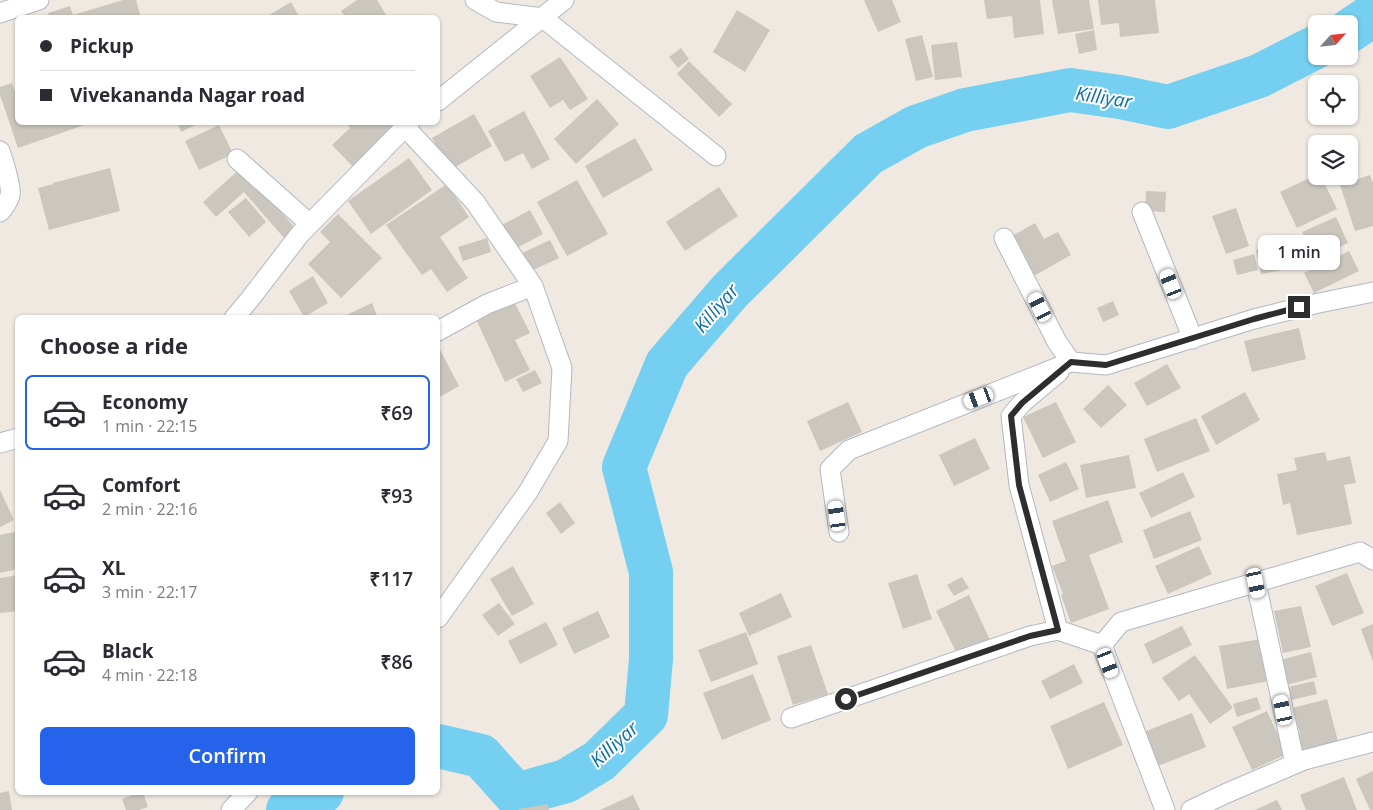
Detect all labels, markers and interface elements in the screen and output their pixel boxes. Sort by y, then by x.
north arrow [1308,15,1358,65]
map controls [1308,15,1358,185]
text: Pickup [70,33,134,59]
button: locate [1308,75,1358,125]
water label: Killiyar [1074,80,1136,115]
text: Vivekananda Nagar road [70,82,305,108]
button: layers [1308,135,1358,185]
callout: 1 min [1258,234,1340,270]
text: 1 min [1277,241,1321,263]
car [1158,267,1183,301]
water label: Killiyar [688,277,745,338]
car [1026,290,1053,324]
route end [1288,296,1310,318]
text: Choose a ride [40,330,188,360]
car [962,386,995,410]
text: Economy [102,389,188,415]
icon: car [42,390,87,435]
text: ₹69 [380,400,413,426]
text: 1 min · 22:15 [102,415,197,437]
text: Comfort [102,472,181,498]
icon: car [42,473,87,518]
text: ₹93 [380,483,413,509]
text: 2 min · 22:16 [102,498,197,520]
car [827,500,846,532]
text: XL [102,555,125,581]
icon: car [42,556,87,601]
text: ₹117 [370,566,413,592]
car [1245,567,1266,599]
text: 3 min · 22:17 [102,581,197,603]
text: Black [102,638,154,664]
icon: car [42,639,87,684]
car [1095,646,1120,680]
text: ₹86 [380,649,413,675]
text: 4 min · 22:18 [102,664,197,686]
route start [835,688,857,710]
car [1272,694,1293,726]
water label: Killiyar [584,714,645,773]
button: Confirm [40,727,415,785]

